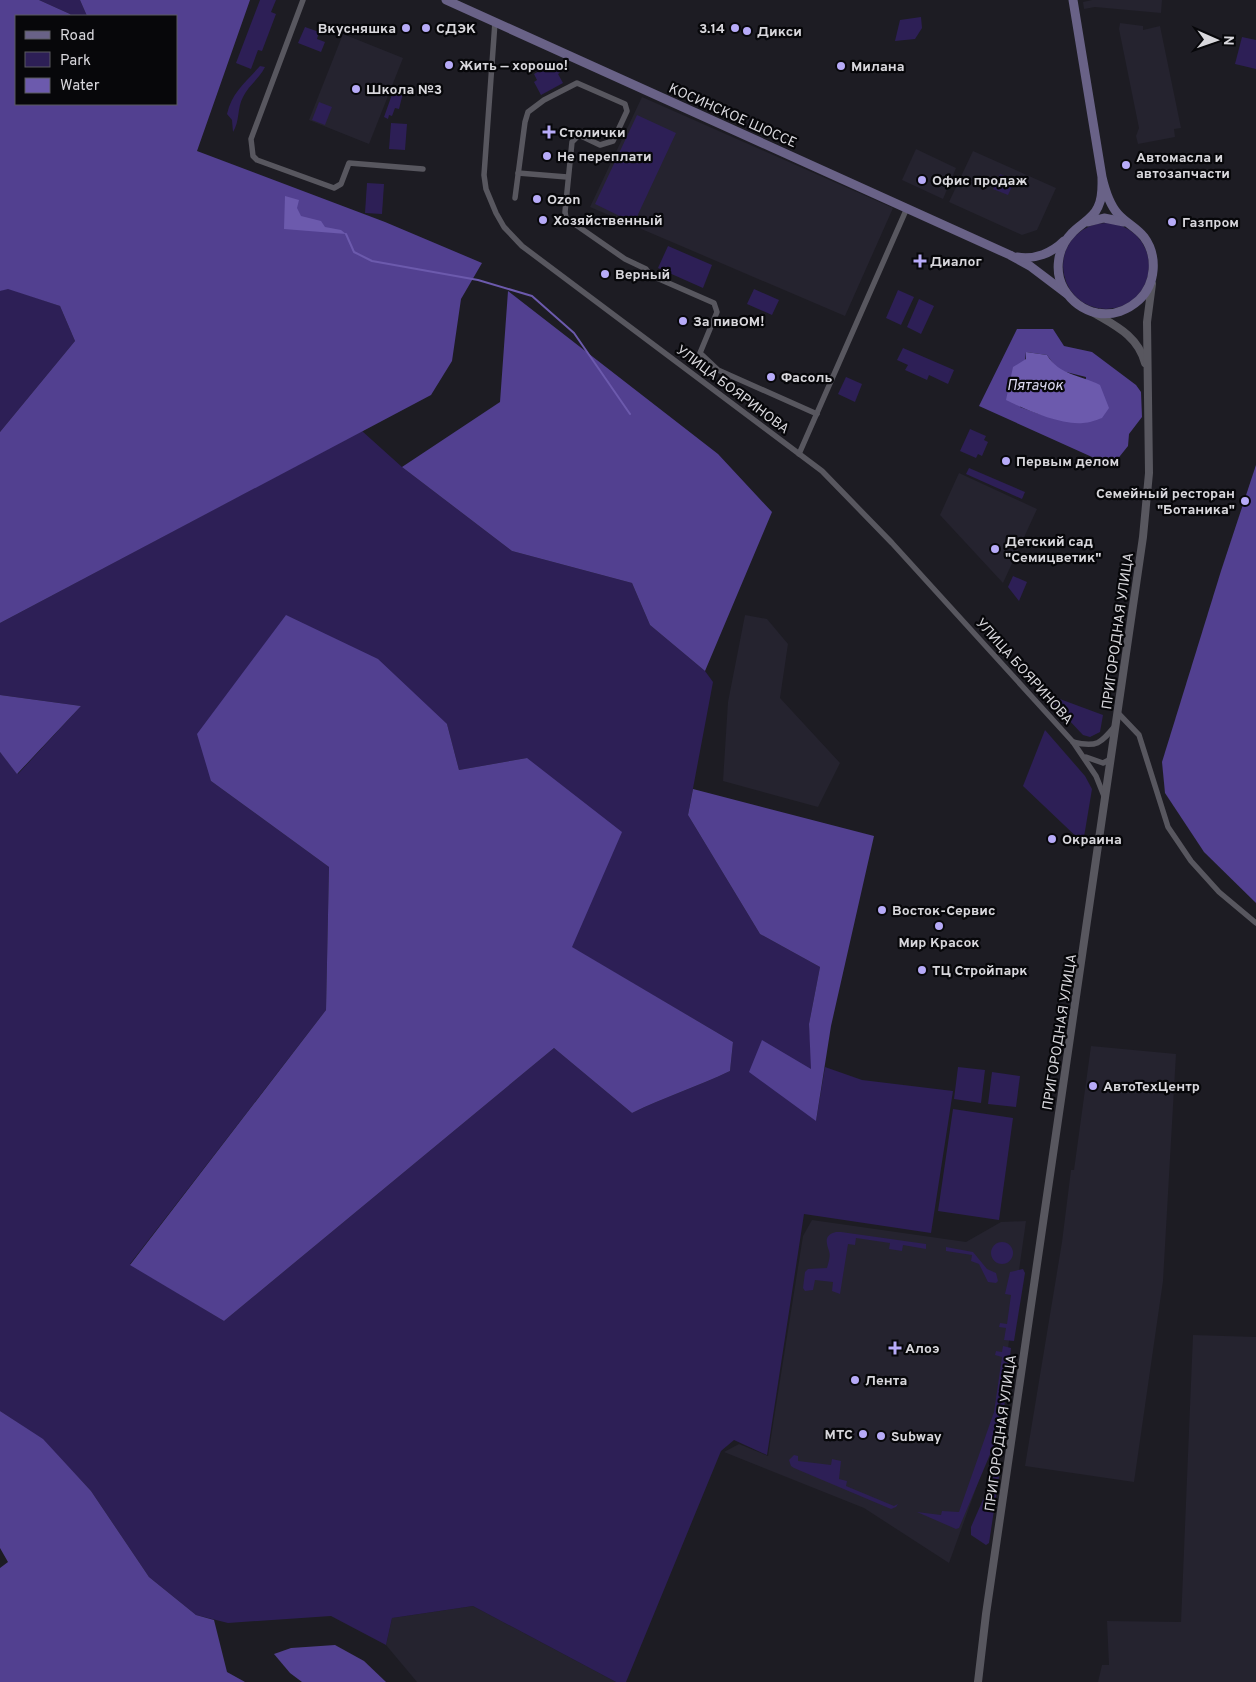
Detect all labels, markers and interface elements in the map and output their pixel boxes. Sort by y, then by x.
legend [15,15,178,105]
north arrow [1191,15,1241,65]
place label: Вкусняшка [318,21,396,38]
place label: СДЭК [436,21,476,38]
place label: 3.14 [699,21,725,38]
marker: Вкусняшка [400,22,412,34]
marker: СДЭК [420,22,432,34]
marker: 3.14 [729,22,741,34]
place label: Дикси [757,24,802,41]
marker: Дикси [741,25,753,37]
text: Road [60,27,95,46]
text: N [1219,35,1236,46]
text: Park [60,52,91,71]
place label: Жить — хорошо! [459,58,568,75]
marker: Жить — хорошо! [443,59,455,71]
place label: Милана [851,59,905,76]
marker: Милана [835,60,847,72]
text: Water [60,77,100,96]
street label: КОСИНСКОЕ ШОССЕ [666,80,799,152]
place label: Школа №3 [366,82,442,99]
marker: Школа №3 [350,83,362,95]
place label: Столички [559,125,626,142]
marker: Столички [543,126,555,138]
place label: Не переплати [557,149,652,166]
marker: Не переплати [541,150,553,162]
place label: Автомасла и автозапчасти [1136,150,1230,183]
marker: Автомасла и автозапчасти [1120,159,1132,171]
place label: Офис продаж [932,173,1027,190]
marker: Офис продаж [916,174,928,186]
place label: Ozon [547,192,580,209]
marker: Ozon [531,193,543,205]
place label: Хозяйственный [553,213,663,230]
marker: Хозяйственный [537,214,549,226]
place label: Газпром [1182,215,1239,232]
marker: Газпром [1166,216,1178,228]
place label: Диалог [930,254,983,271]
marker: Диалог [914,255,926,267]
place label: Верный [615,267,670,284]
marker: Верный [599,268,611,280]
place label: За пивОМ! [693,314,764,331]
marker: За пивОМ! [677,315,689,327]
street label: УЛИЦА БОЯРИНОВА [672,342,792,438]
place label: Фасоль [781,370,832,387]
marker: Фасоль [765,371,777,383]
water label: Пятачок [1007,377,1064,396]
place label: Первым делом [1016,454,1119,471]
marker: Первым делом [1000,455,1012,467]
place label: Семейный ресторан "Ботаника" [1096,486,1235,519]
marker: Семейный ресторан "Ботаника" [1239,495,1251,507]
place label: Детский сад "Семицветик" [1005,534,1101,567]
marker: Детский сад "Семицветик" [989,543,1001,555]
street label: ПРИГОРОДНАЯ УЛИЦА [1099,552,1138,711]
street label: УЛИЦА БОЯРИНОВА [972,615,1076,729]
place label: Окраина [1062,832,1122,849]
marker: Окраина [1046,833,1058,845]
place label: Восток-Сервис [892,903,996,920]
marker: Восток-Сервис [876,904,888,916]
marker: Мир Красок [933,920,945,932]
place label: Мир Красок [898,935,980,952]
street label: ПРИГОРОДНАЯ УЛИЦА [1040,953,1081,1112]
place label: ТЦ Стройпарк [932,963,1028,980]
marker: ТЦ Стройпарк [916,964,928,976]
place label: АвтоТехЦентр [1103,1079,1200,1096]
marker: АвтоТехЦентр [1087,1080,1099,1092]
place label: Алоэ [905,1341,940,1358]
marker: Алоэ [889,1342,901,1354]
street label: ПРИГОРОДНАЯ УЛИЦА [982,1354,1021,1513]
place label: Лента [865,1373,907,1390]
marker: Лента [849,1374,861,1386]
place label: МТС [825,1427,853,1444]
marker: МТС [857,1428,869,1440]
place label: Subway [891,1429,942,1446]
marker: Subway [875,1430,887,1442]

